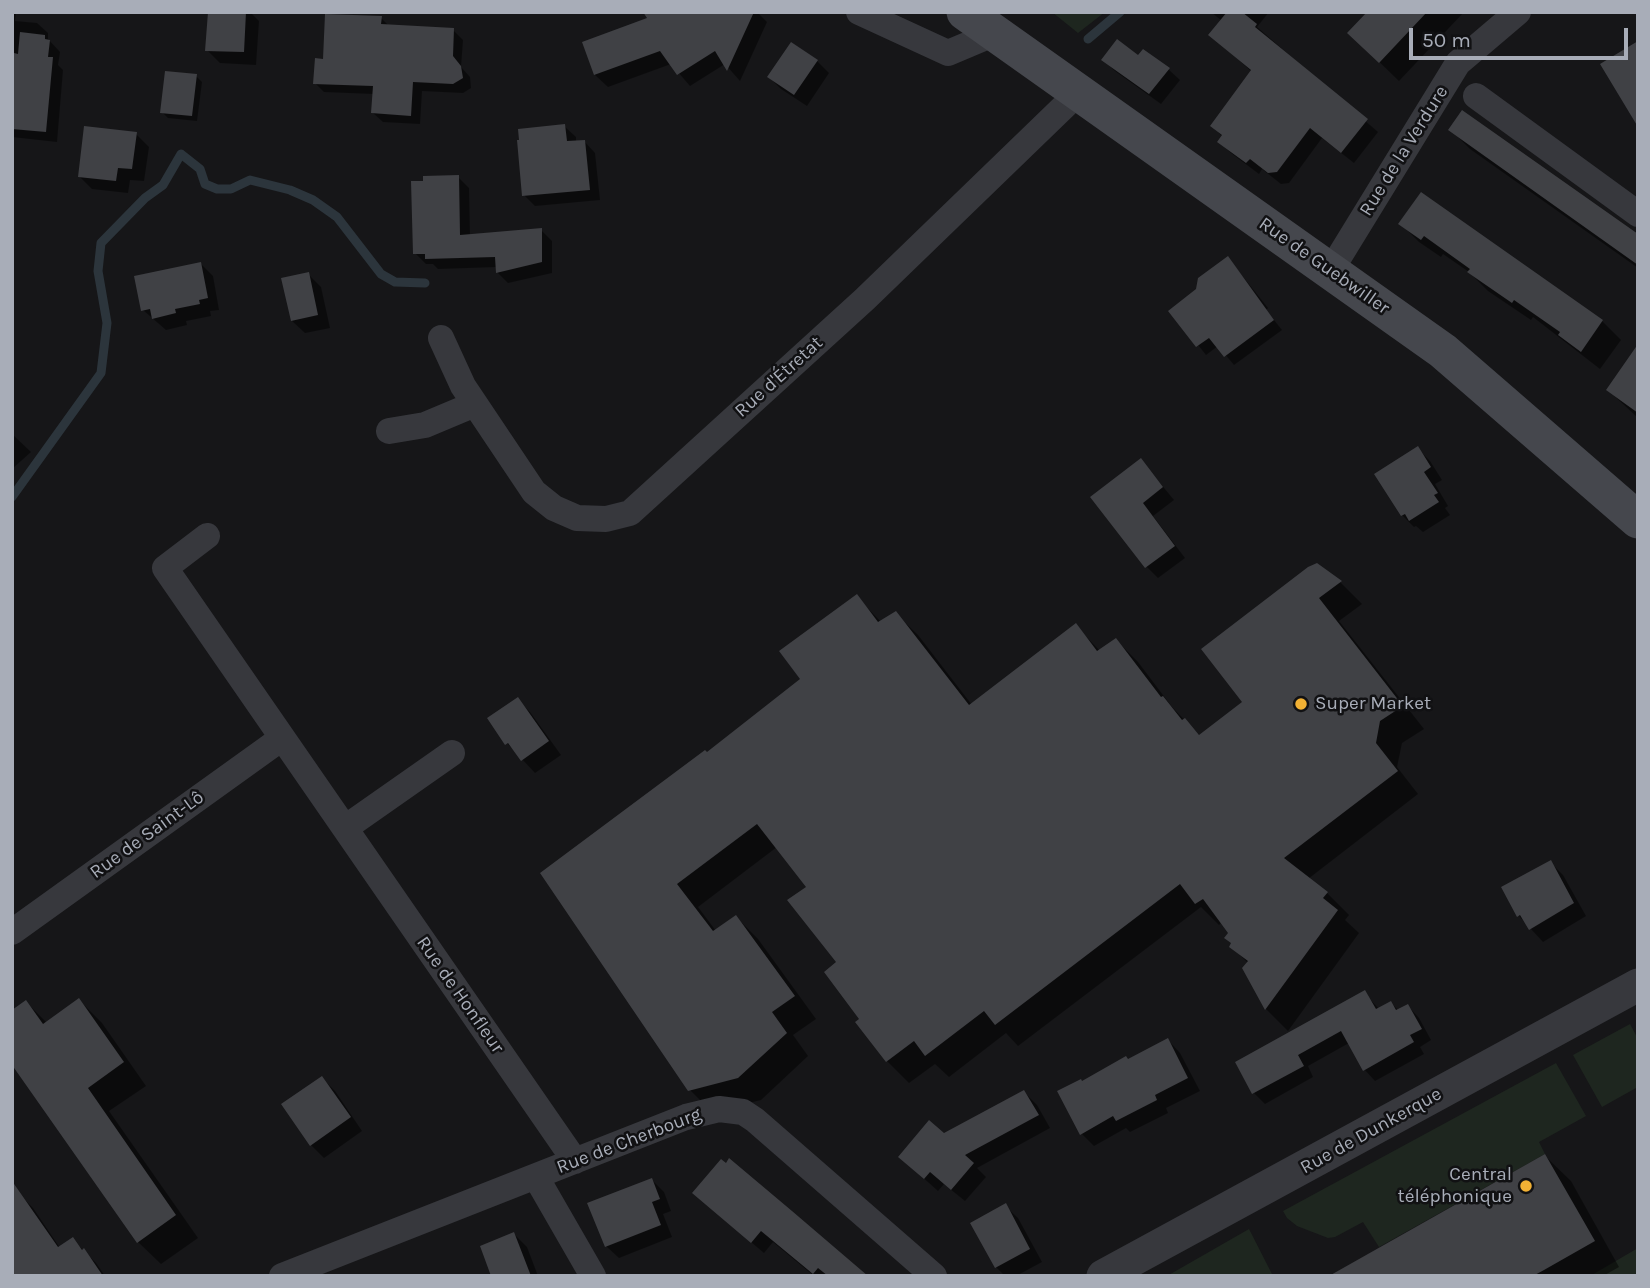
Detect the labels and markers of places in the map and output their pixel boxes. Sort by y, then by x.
place label: Super Market [1315,693,1431,715]
marker: Super Market [1293,696,1309,712]
place label: Central téléphonique [1398,1164,1512,1208]
marker: Central téléphonique [1518,1178,1534,1194]

